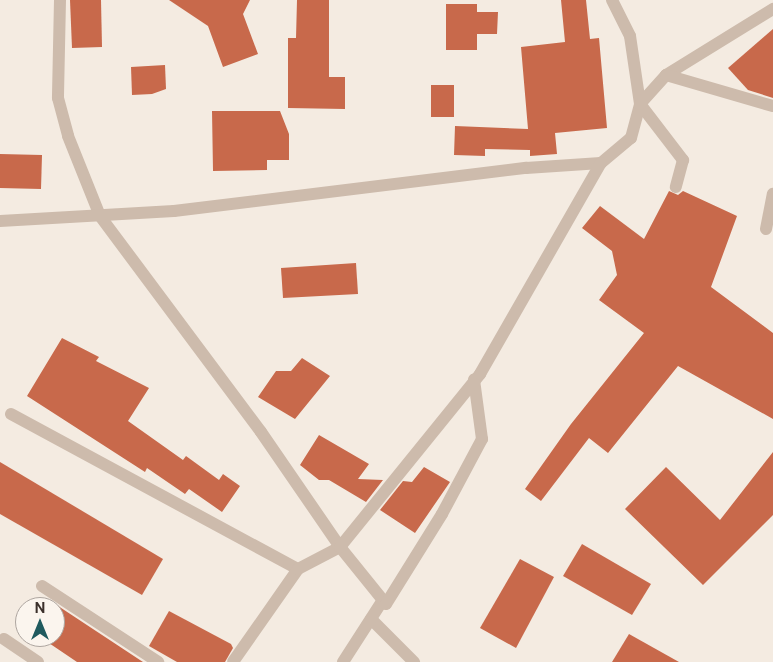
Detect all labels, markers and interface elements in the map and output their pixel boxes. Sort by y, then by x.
north arrow [15,597,65,647]
text: N [35,600,45,616]

